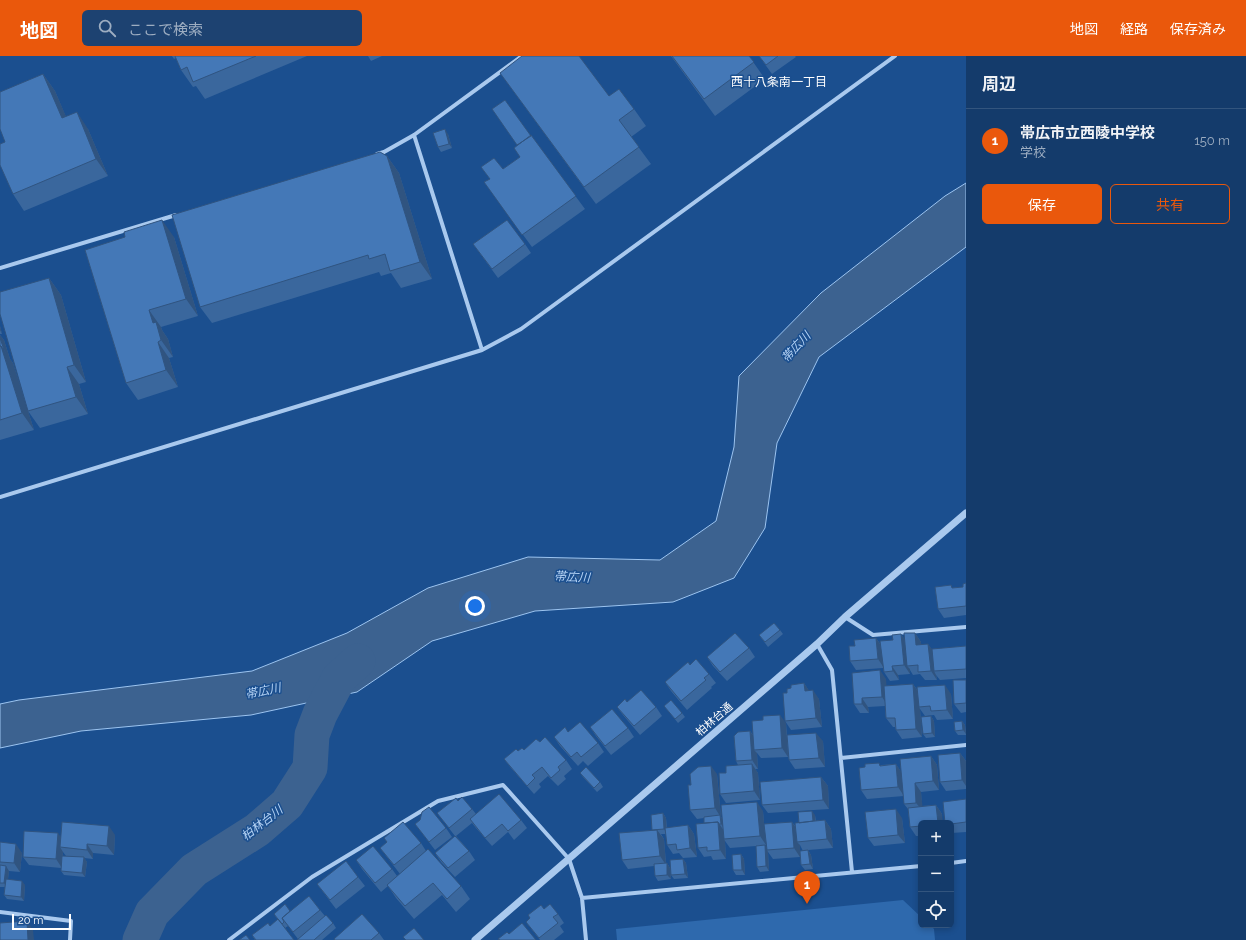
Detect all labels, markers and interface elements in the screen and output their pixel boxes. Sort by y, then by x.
search box [82,10,362,46]
icon: search [96,17,118,39]
text: 地図 [20,19,58,41]
text: ここで検索 [128,21,203,39]
text: 地図 [1070,21,1098,37]
text: 経路 [1120,21,1148,37]
text: 保存済み [1170,21,1226,37]
text: 周辺 [982,74,1016,94]
district label: 西十八条南一丁目 [731,75,827,89]
text: 帯広市立西陵中学校 [1020,124,1155,142]
text: 1 [992,133,998,148]
text: 150 m [1194,133,1230,148]
text: 学校 [1020,145,1046,160]
button: 保存 [982,184,1102,224]
button: 共有 [1110,184,1230,224]
water label: 帯広川 [779,328,815,365]
water label: 帯広川 [554,569,592,585]
your location [465,596,485,616]
water label: 帯広川 [244,680,284,702]
street label: 柏林台通 [693,700,735,739]
water label: 柏林台川 [239,801,287,843]
map controls [918,820,954,928]
button: + [918,820,954,856]
button: − [918,856,954,892]
pin: 1 [794,871,820,904]
button: locate [918,892,954,928]
scale bar [12,912,71,931]
text: 20 m [18,914,43,927]

